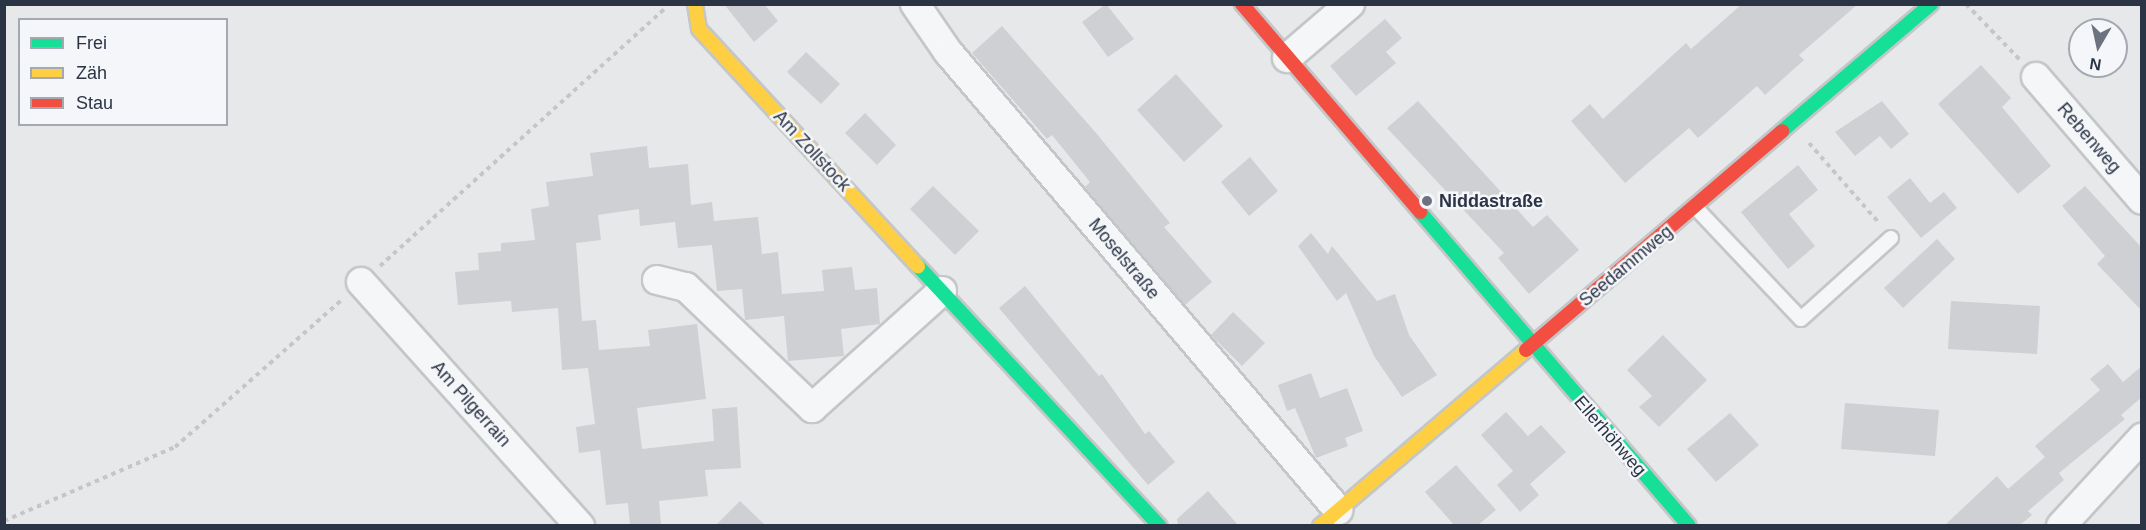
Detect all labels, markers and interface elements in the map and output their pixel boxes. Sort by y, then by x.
legend [18,18,228,126]
north arrow [2068,18,2128,78]
text: Frei [76,33,107,53]
text: N [2088,55,2102,74]
text: Zäh [76,63,107,83]
text: Stau [76,93,113,113]
street label: Rebenweg [2053,98,2125,178]
street label: Am Zollstock [769,106,855,196]
place label: Niddastraße [1439,190,1543,212]
marker: Niddastraße [1420,194,1434,208]
street label: Moselstraße [1084,214,1164,304]
street label: Seedammweg [1575,221,1677,311]
street label: Am Pilgerrain [427,357,515,451]
street label: Ellerhöhweg [1569,392,1651,480]

